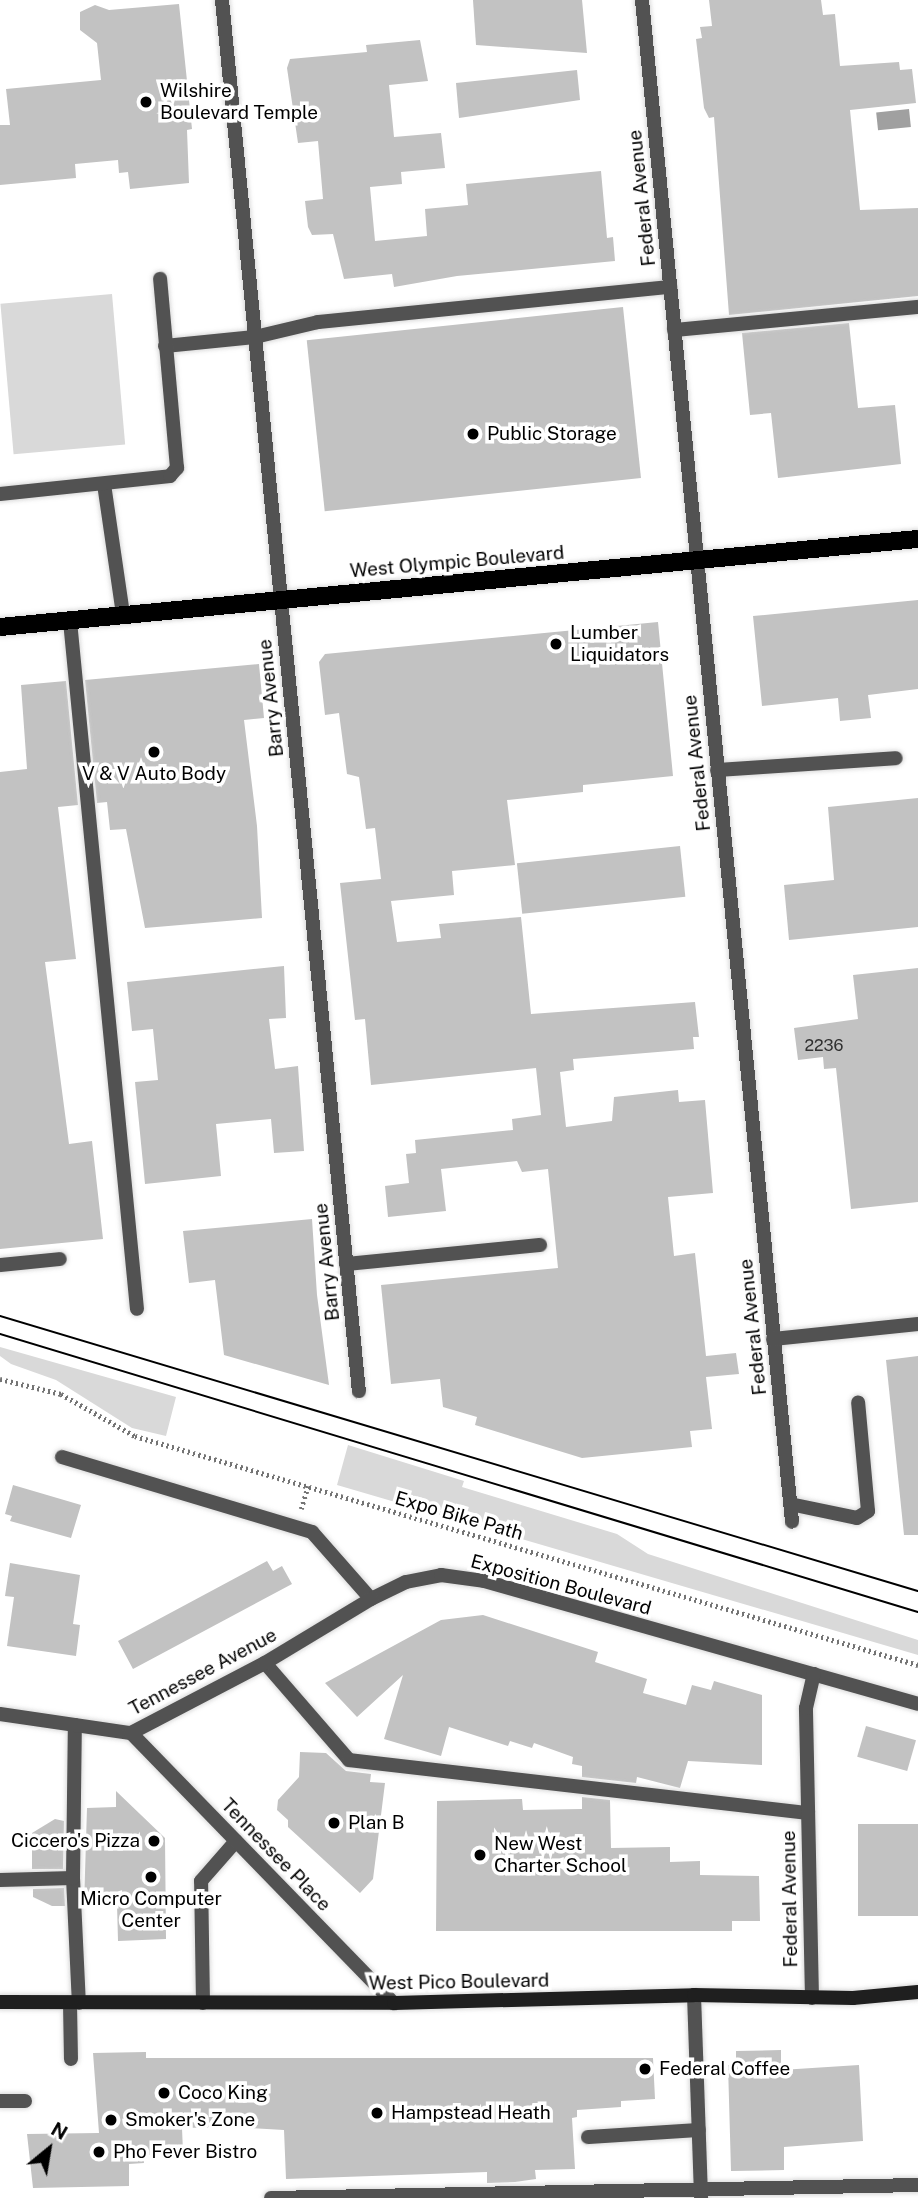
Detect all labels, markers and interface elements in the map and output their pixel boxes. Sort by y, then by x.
place label: Wilshire Boulevard Temple [160,80,318,124]
marker: Wilshire Boulevard Temple [138,94,154,110]
street label: Federal Avenue [623,129,661,267]
place label: Public Storage [487,423,617,445]
marker: Public Storage [465,426,481,442]
street label: West Olympic Boulevard [349,541,565,583]
place label: Lumber Liquidators [570,622,669,666]
marker: Lumber Liquidators [548,636,564,652]
street label: Barry Avenue [253,638,289,758]
street label: Federal Avenue [678,694,716,832]
marker: V & V Auto Body [146,744,162,760]
place label: V & V Auto Body [82,763,226,785]
house number: 2236 [804,1036,844,1056]
street label: Barry Avenue [309,1202,345,1322]
street label: Federal Avenue [734,1258,772,1396]
street label: Expo Bike Path [392,1487,526,1545]
street label: Exposition Boulevard [468,1550,654,1620]
street label: Tennessee Avenue [125,1623,281,1721]
street label: Tennessee Place [216,1794,336,1916]
place label: Plan B [348,1812,405,1834]
marker: Plan B [326,1815,342,1831]
place label: Ciccero's Pizza [11,1830,140,1852]
street label: Federal Avenue [777,1830,803,1968]
marker: Ciccero's Pizza [146,1833,162,1849]
place label: New West Charter School [494,1833,627,1877]
marker: New West Charter School [472,1847,488,1863]
marker: Micro Computer Center [143,1869,159,1885]
place label: Micro Computer Center [80,1888,222,1932]
street label: West Pico Boulevard [368,1969,550,1995]
place label: Federal Coffee [659,2058,790,2080]
marker: Federal Coffee [637,2061,653,2077]
place label: Coco King [178,2082,268,2104]
marker: Coco King [156,2085,172,2101]
place label: Hampstead Heath [391,2102,551,2124]
marker: Hampstead Heath [369,2105,385,2121]
place label: Smoker's Zone [125,2109,255,2131]
marker: Smoker's Zone [103,2112,119,2128]
north arrow [14,2114,84,2184]
text: N [48,2118,71,2144]
place label: Pho Fever Bistro [113,2141,257,2163]
marker: Pho Fever Bistro [91,2144,107,2160]

